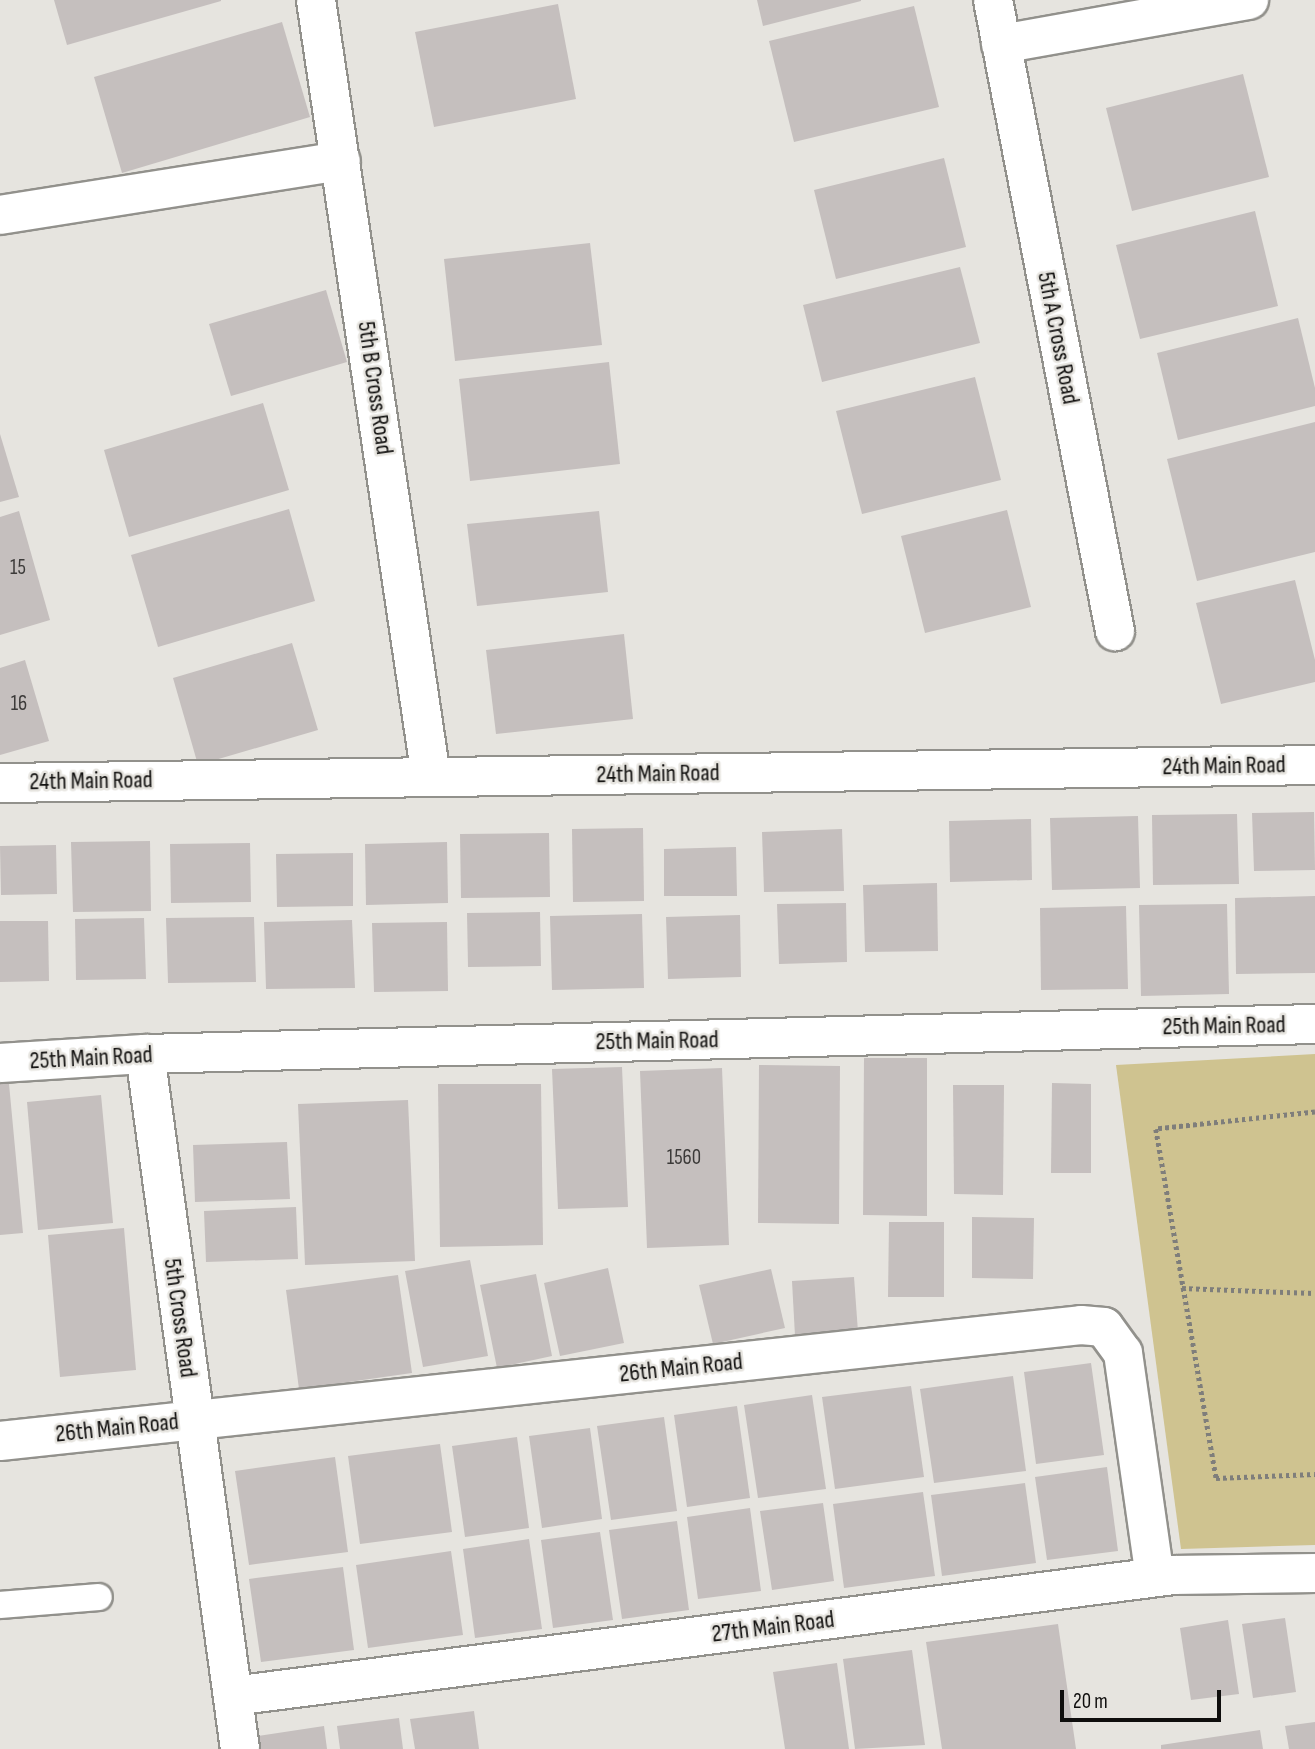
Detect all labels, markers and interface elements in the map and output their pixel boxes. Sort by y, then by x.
street label: 5th A Cross Road [1031,270,1085,406]
street label: 5th B Cross Road [351,319,399,457]
house number: 15 [10,555,26,581]
house number: 16 [11,691,27,717]
street label: 24th Main Road [1162,751,1286,781]
street label: 24th Main Road [596,759,720,789]
street label: 24th Main Road [29,766,153,796]
street label: 25th Main Road [1162,1011,1286,1041]
street label: 25th Main Road [595,1026,719,1056]
street label: 25th Main Road [29,1040,153,1076]
house number: 1560 [667,1145,701,1171]
street label: 5th Cross Road [157,1257,203,1379]
street label: 26th Main Road [618,1347,744,1389]
street label: 26th Main Road [54,1407,180,1449]
street label: 27th Main Road [710,1605,836,1649]
scale bar [1063,1676,1224,1720]
text: 20 m [1073,1689,1108,1714]

